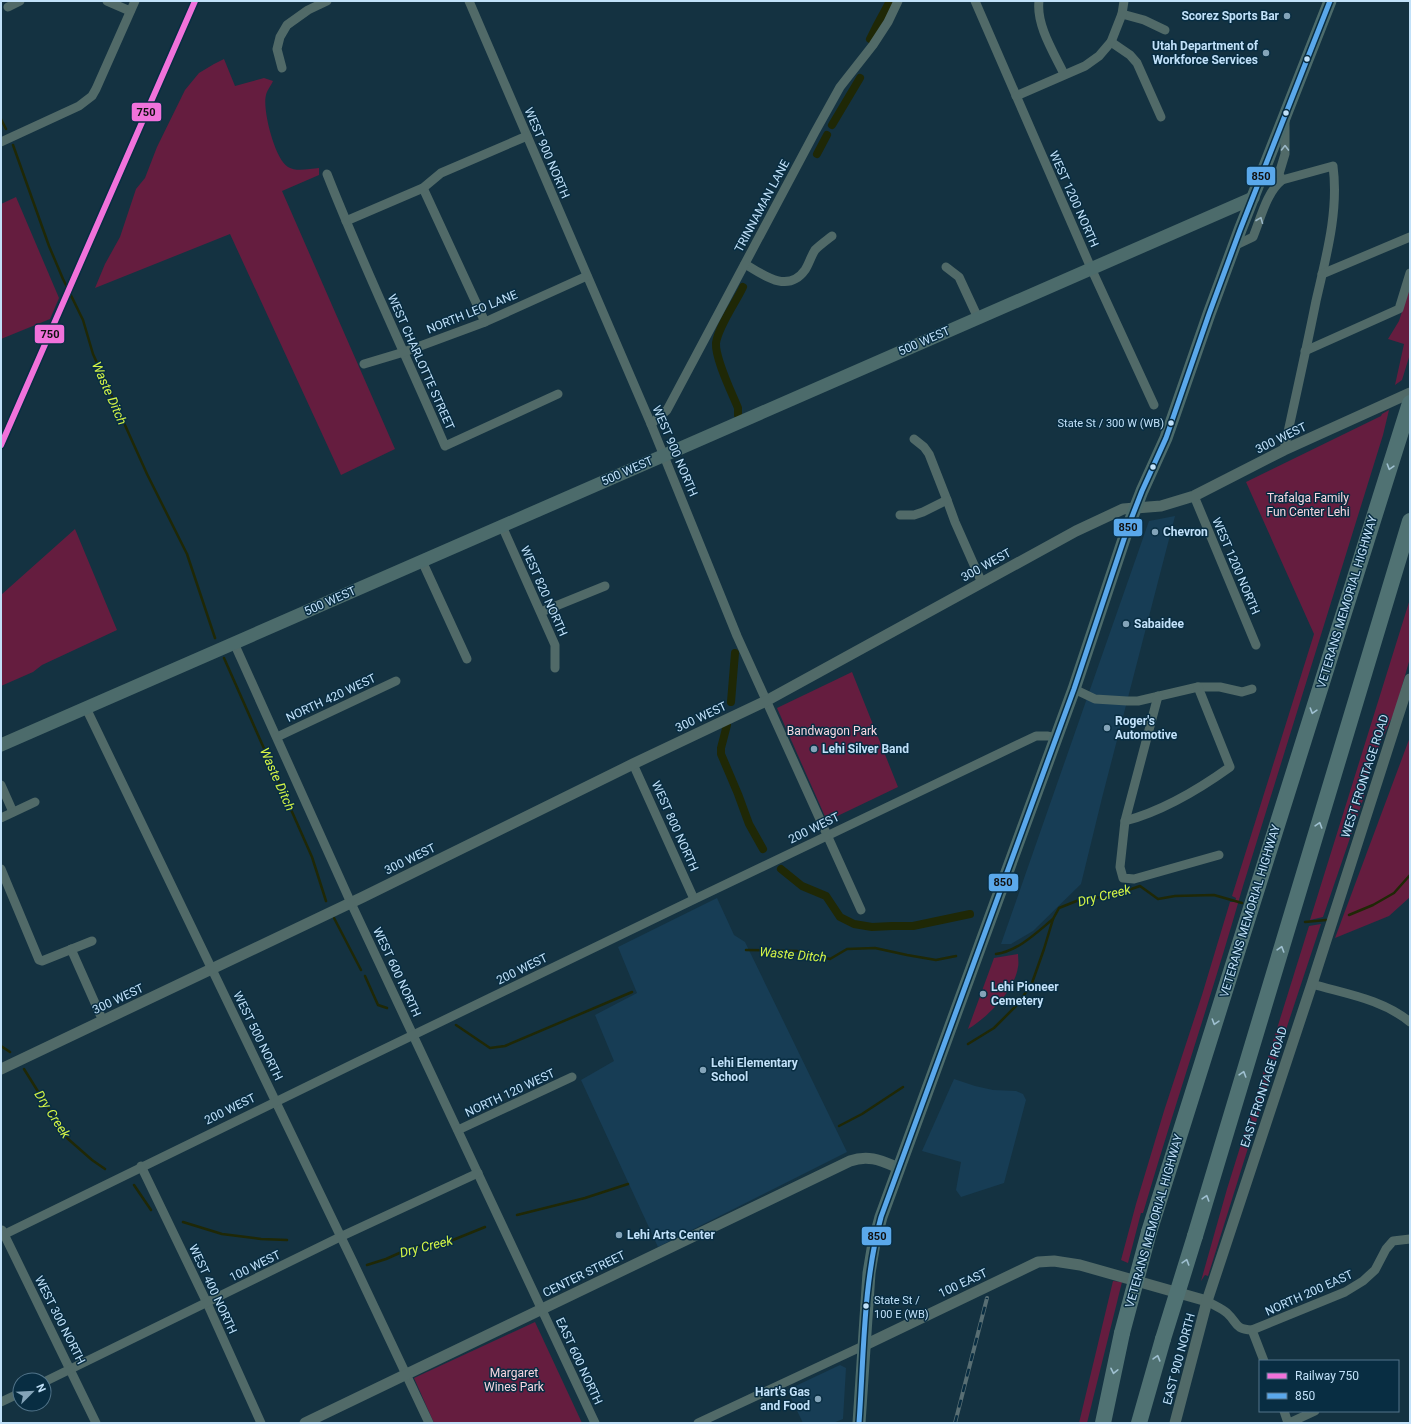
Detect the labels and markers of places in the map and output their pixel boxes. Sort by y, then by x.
place label: Scorez Sports Bar [1181,9,1280,23]
marker: Scorez Sports Bar [1282,11,1292,21]
place label: Utah Department of Workforce Services [1152,39,1259,67]
marker: Utah Department of Workforce Services [1261,48,1271,58]
unlabelled marker [1302,54,1312,64]
unlabelled marker [1281,108,1291,118]
place label: State St / 300 W (WB) [1058,417,1164,430]
marker: State St / 300 W (WB) [1166,418,1176,428]
unlabelled marker [1148,462,1158,472]
place label: Chevron [1163,525,1208,539]
marker: Chevron [1150,527,1160,537]
place label: Sabaidee [1134,617,1184,631]
marker: Sabaidee [1121,619,1131,629]
place label: Roger's Automotive [1115,714,1178,742]
marker: Roger's Automotive [1102,723,1112,733]
place label: Lehi Silver Band [822,742,909,756]
marker: Lehi Silver Band [809,744,819,754]
place label: Lehi Pioneer Cemetery [991,980,1059,1008]
marker: Lehi Pioneer Cemetery [978,989,988,999]
place label: Lehi Elementary School [711,1056,799,1084]
marker: Lehi Elementary School [698,1065,708,1075]
place label: Lehi Arts Center [627,1228,715,1242]
marker: Lehi Arts Center [614,1230,624,1240]
place label: State St / 100 E (WB) [874,1294,929,1321]
marker: State St / 100 E (WB) [861,1301,871,1311]
place label: Hart's Gas and Food [755,1385,810,1413]
marker: Hart's Gas and Food [813,1394,823,1404]

